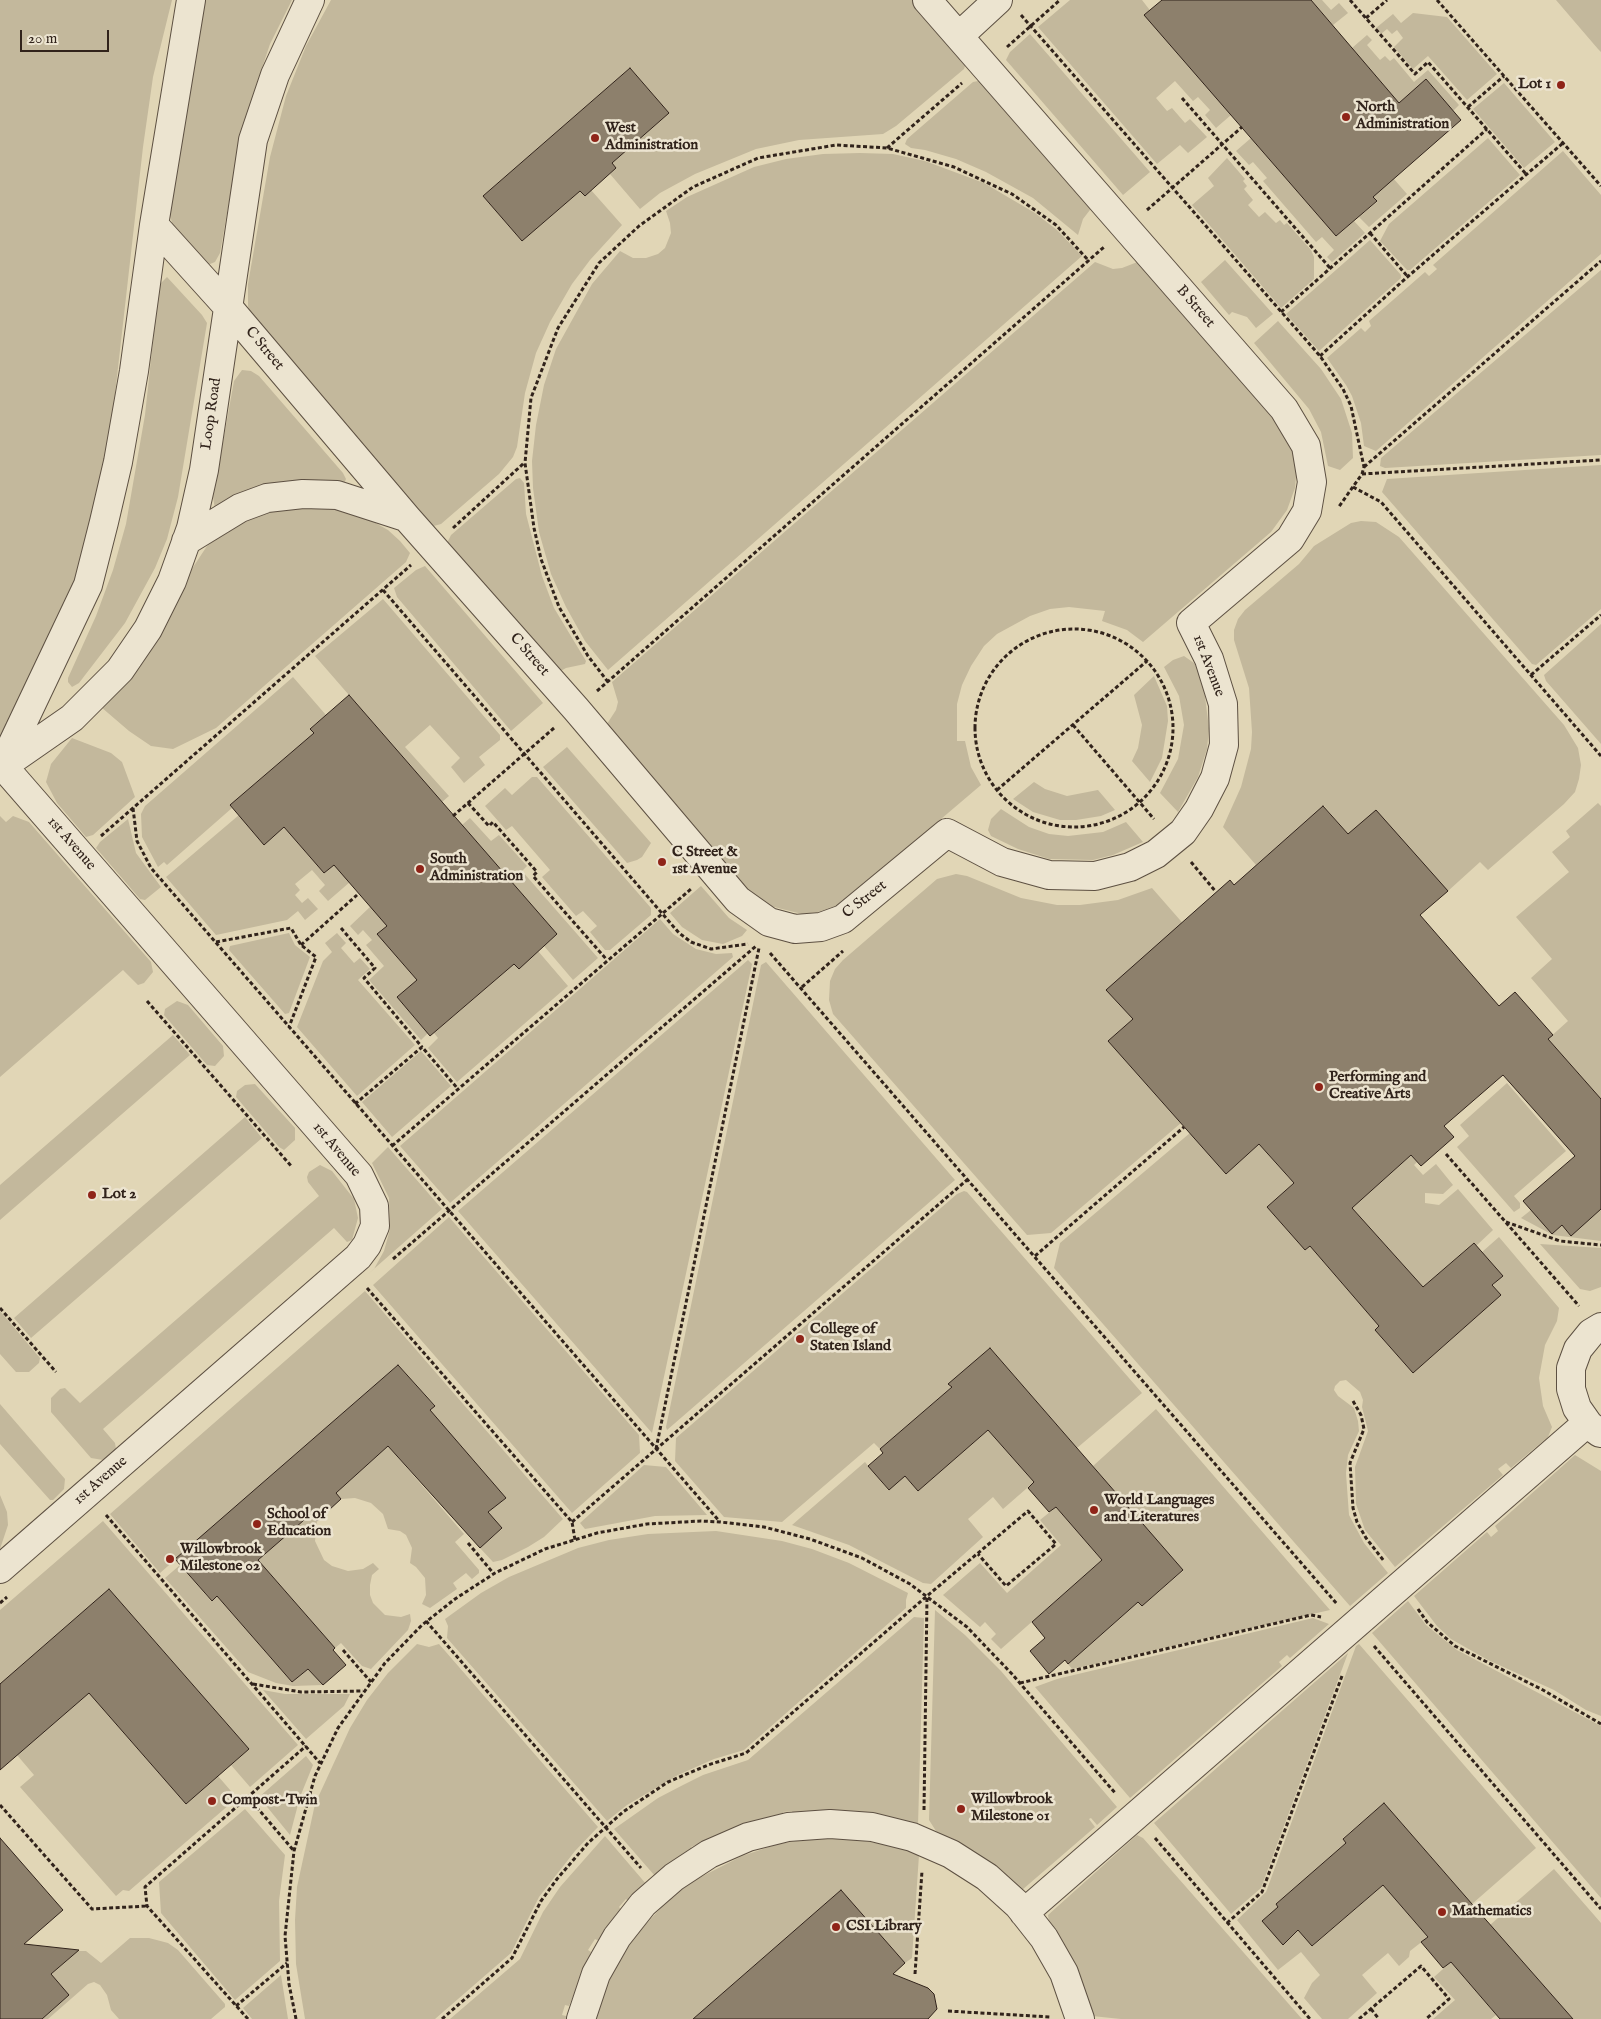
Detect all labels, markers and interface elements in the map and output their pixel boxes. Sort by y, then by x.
scale bar [22,20,111,52]
text: 20 m [28,29,57,48]
place label: Lot 1 [1518,76,1551,94]
marker: Lot 1 [1555,79,1567,91]
place label: North Administration [1356,99,1449,134]
marker: North Administration [1340,111,1352,123]
place label: West Administration [605,120,698,155]
marker: West Administration [589,132,601,144]
street label: B Street [1172,282,1218,332]
street label: C Street [241,324,287,374]
street label: Loop Road [198,377,226,451]
street label: C Street [505,630,553,680]
street label: 1st Avenue [1188,632,1228,700]
street label: 1st Avenue [43,814,99,874]
place label: C Street & 1st Avenue [672,844,738,879]
place label: South Administration [430,851,523,886]
marker: C Street & 1st Avenue [656,856,668,868]
marker: South Administration [414,863,426,875]
street label: C Street [839,877,891,923]
place label: Performing and Creative Arts [1329,1069,1426,1104]
marker: Performing and Creative Arts [1313,1081,1325,1093]
street label: 1st Avenue [308,1119,364,1181]
place label: Lot 2 [102,1186,136,1204]
marker: Lot 2 [86,1189,98,1201]
place label: College of Staten Island [810,1321,891,1356]
marker: College of Staten Island [794,1333,806,1345]
street label: 1st Avenue [71,1453,131,1509]
place label: World Languages and Literatures [1104,1492,1214,1527]
marker: World Languages and Literatures [1088,1504,1100,1516]
place label: School of Education [267,1506,331,1541]
marker: School of Education [251,1518,263,1530]
place label: Willowbrook Milestone 02 [180,1541,262,1576]
marker: Willowbrook Milestone 02 [164,1553,176,1565]
place label: Willowbrook Milestone 01 [971,1791,1053,1826]
place label: Compost-Twin [222,1792,318,1810]
marker: Compost-Twin [206,1795,218,1807]
marker: Willowbrook Milestone 01 [955,1803,967,1815]
place label: Mathematics [1452,1903,1531,1921]
marker: Mathematics [1436,1906,1448,1918]
place label: CSI Library [846,1918,922,1936]
marker: CSI Library [830,1921,842,1933]

